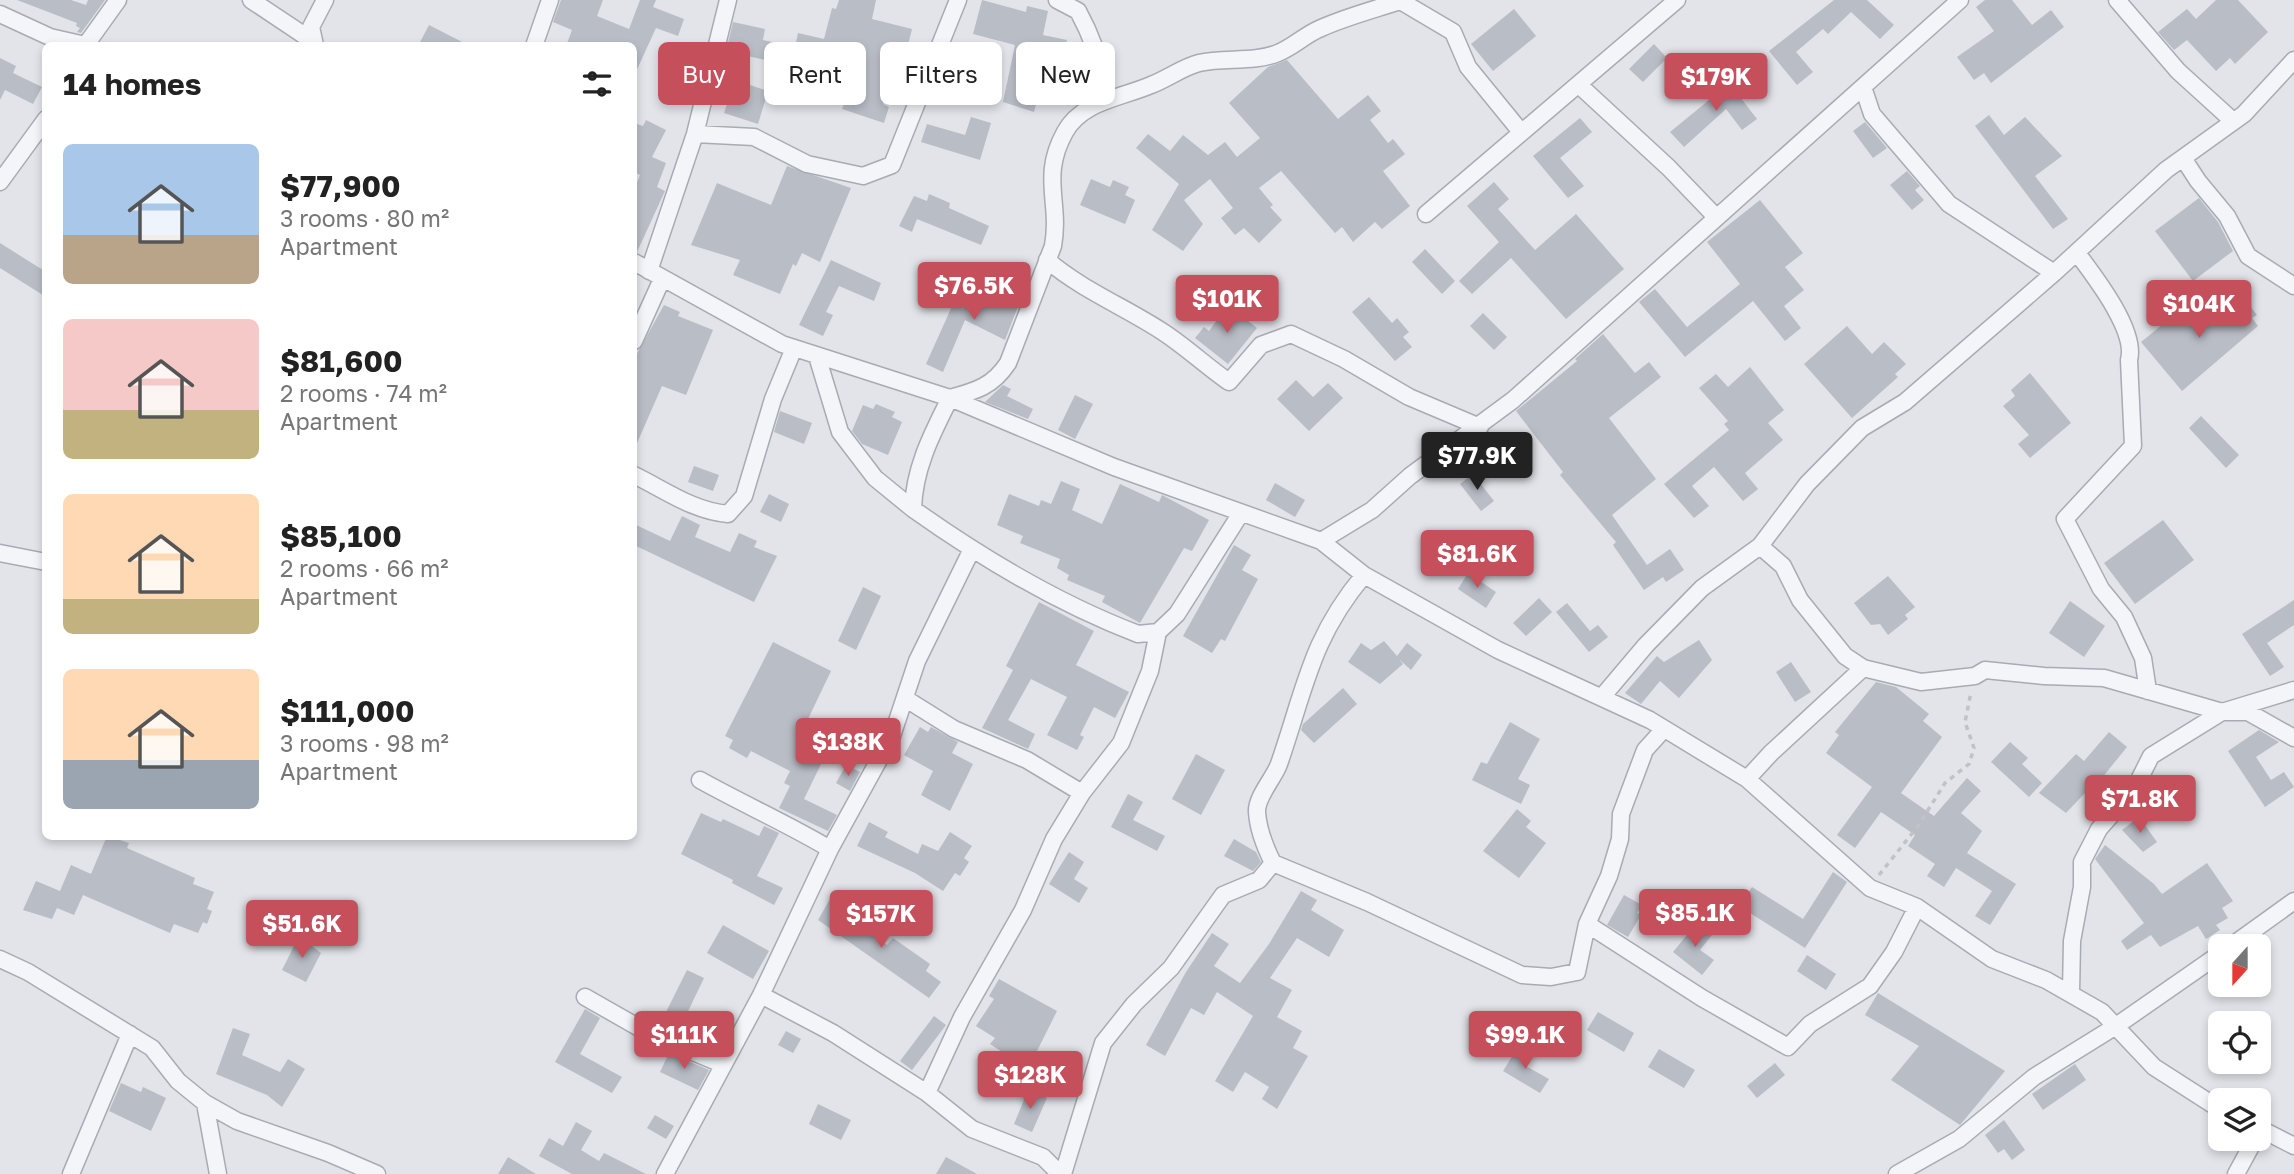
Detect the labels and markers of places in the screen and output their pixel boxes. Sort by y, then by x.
pin: $179K [1667,54,1765,113]
pin: $76.5K [917,262,1031,322]
pin: $101K [1178,276,1276,335]
pin: $104K [2150,280,2248,340]
pin: $77.9K [1420,433,1534,492]
pin: $81.6K [1420,530,1534,590]
pin: $138K [799,718,897,778]
pin: $71.8K [2083,776,2197,835]
pin: $157K [832,890,930,950]
pin: $85.1K [1638,890,1752,949]
pin: $51.6K [245,900,359,960]
pin: $111K [635,1012,733,1071]
pin: $99.1K [1468,1012,1582,1071]
pin: $128K [981,1052,1079,1111]

